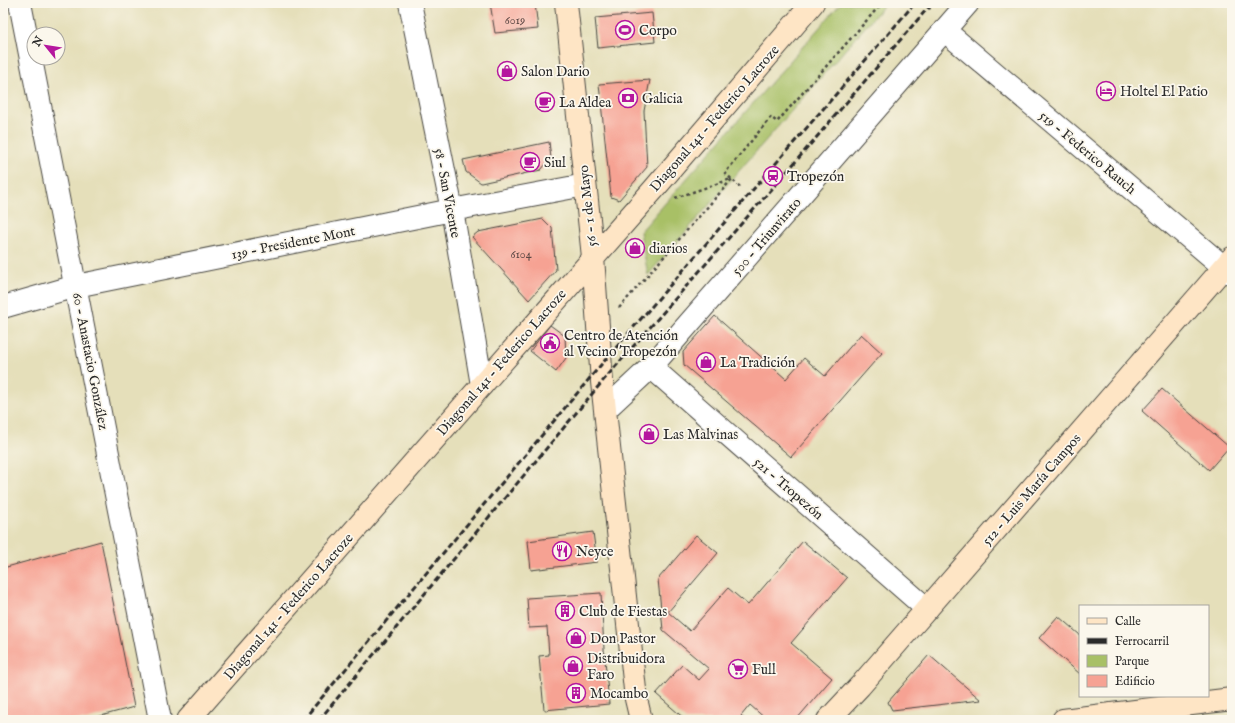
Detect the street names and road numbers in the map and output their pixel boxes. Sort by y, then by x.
street label: Diagonal 141 - Federico Lacroze [646,41,784,196]
street label: 519 - Federico Rauch [1035,107,1140,199]
street label: 58 - San Vicente [430,147,465,240]
street label: 56 - 1 de Mayo [575,164,601,248]
street label: 500 - Triunvirato [728,194,806,279]
street label: 139 - Presidente Mont [230,222,357,264]
street label: Diagonal 141 - Federico Lacroze [433,285,571,440]
street label: 60 - Anastacio González [68,291,112,432]
street label: 512 - Luis María Campos [978,430,1085,549]
street label: 521 - Tropezón [750,454,827,524]
street label: Diagonal 141 - Federico Lacroze [220,529,358,684]

